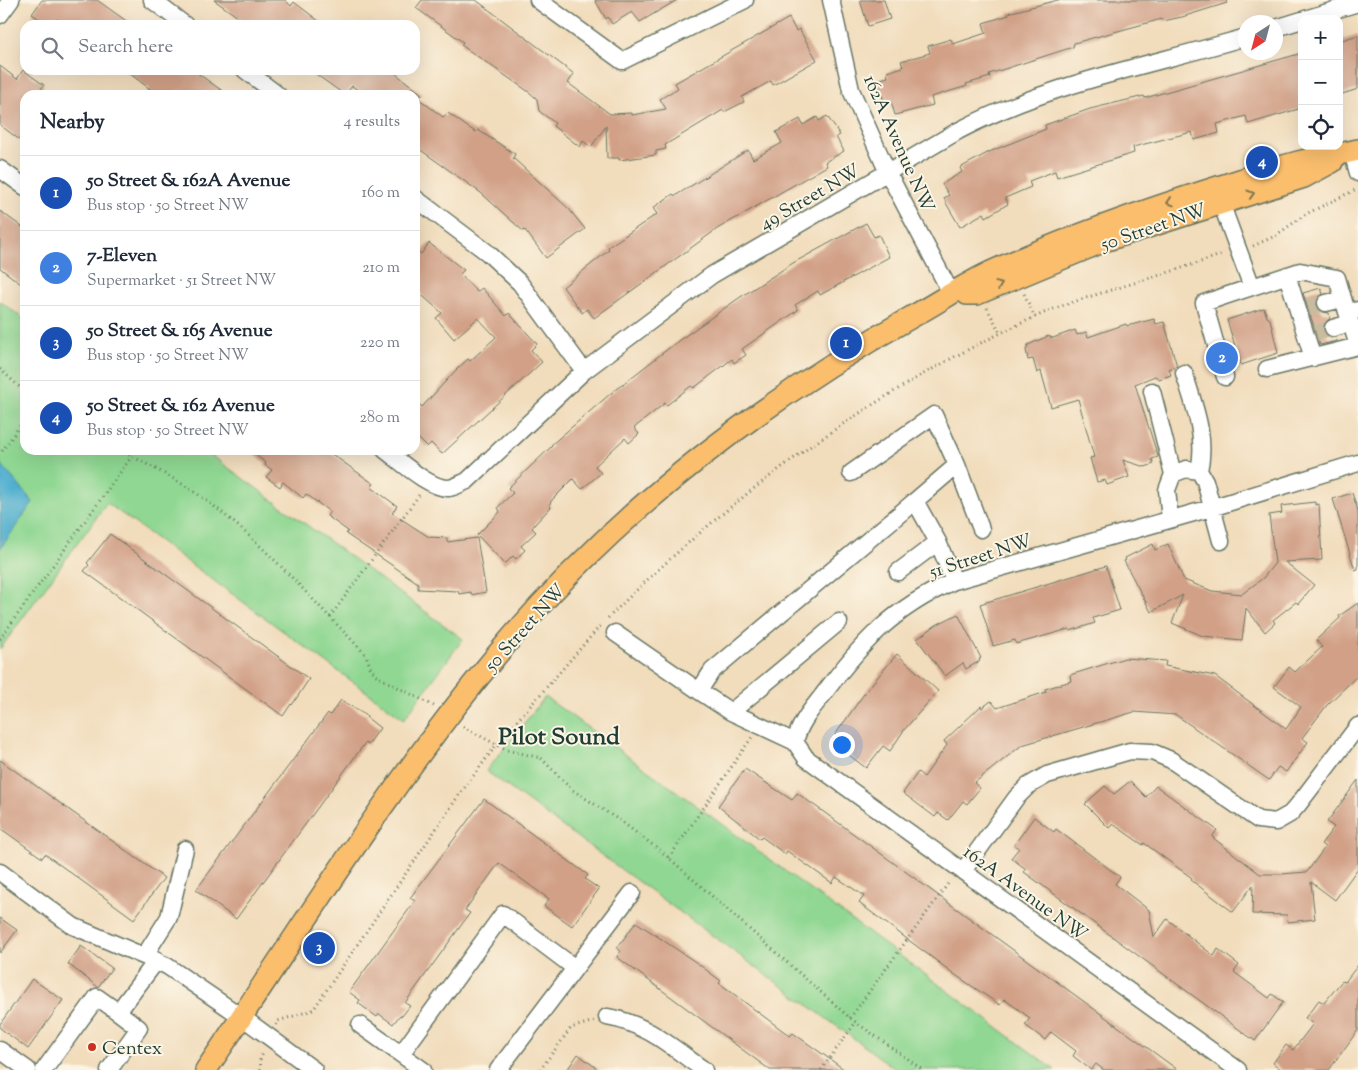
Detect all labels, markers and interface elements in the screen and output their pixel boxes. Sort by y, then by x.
north arrow [1238,15,1283,60]
map controls [1298,15,1343,150]
button: + [1298,15,1343,60]
search box [20,20,420,75]
icon: search [38,34,66,62]
text: Search here [78,34,173,61]
button: − [1298,60,1343,105]
street label: 162A Avenue NW [855,71,940,217]
button: locate [1298,105,1343,150]
text: Nearby [40,108,105,138]
text: 4 results [344,111,400,134]
pin: 4 [1246,143,1278,181]
street label: 49 Street NW [755,158,866,238]
text: 50 Street & 162A Avenue [87,168,290,195]
text: 1 [53,182,59,205]
text: 160 m [362,182,400,205]
one-way arrow [1246,189,1254,199]
text: Bus stop · 50 Street NW [87,195,249,218]
one-way arrow [1167,196,1175,206]
street label: 50 Street NW [1096,198,1210,259]
text: 7-Eleven [87,243,157,270]
text: 2 [52,257,60,280]
text: 210 m [362,257,400,280]
text: Supermarket · 51 Street NW [87,270,276,293]
one-way arrow [995,281,1003,291]
text: 50 Street & 165 Avenue [87,318,273,345]
pin: 1 [830,324,862,362]
text: 3 [53,332,59,355]
text: 220 m [360,332,400,355]
pin: 2 [1206,339,1238,377]
text: Bus stop · 50 Street NW [87,345,249,368]
text: 50 Street & 162 Avenue [87,393,275,420]
text: 4 [52,407,60,430]
text: 280 m [359,407,400,430]
text: Bus stop · 50 Street NW [87,420,249,443]
street label: 51 Street NW [925,528,1036,587]
street label: 50 Street NW [478,579,573,679]
district label: Pilot Sound [498,721,620,755]
your location [829,732,855,758]
street label: 162A Avenue NW [957,840,1092,948]
pin: 3 [303,929,335,967]
place label: Centex [102,1036,162,1063]
marker: Centex [86,1041,98,1053]

